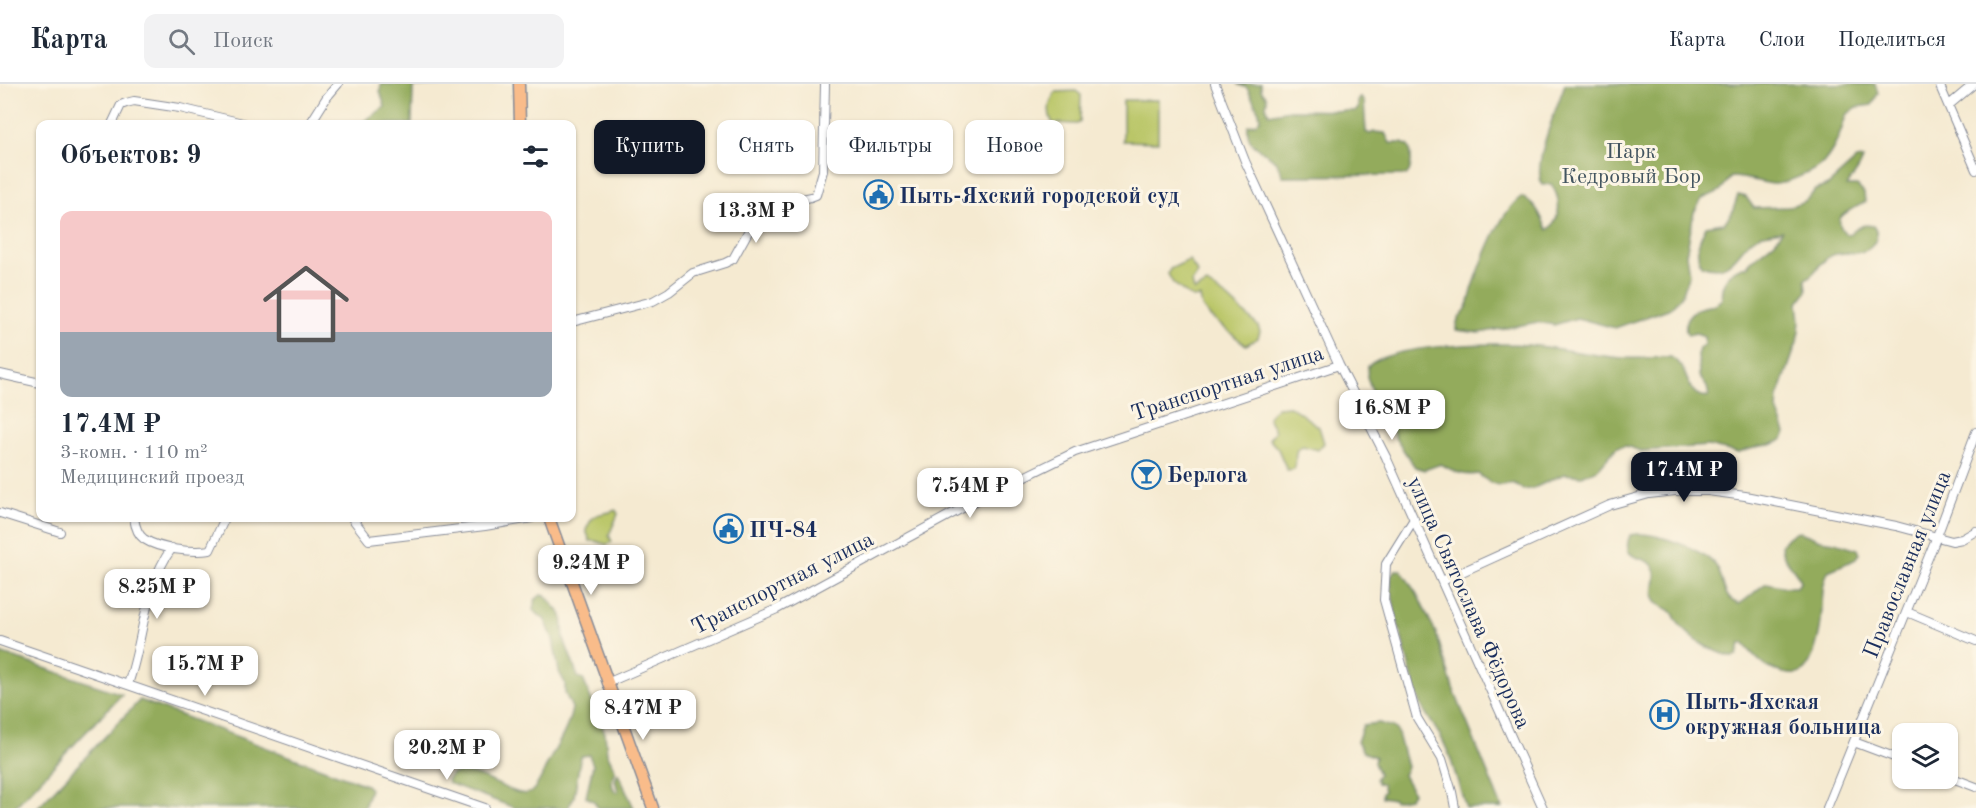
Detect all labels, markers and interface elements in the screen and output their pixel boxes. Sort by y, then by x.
search box [144,14,564,68]
icon: search [165,25,198,58]
text: Карта [30,27,108,55]
text: Поиск [213,30,274,52]
text: Карта [1669,30,1726,51]
text: Слои [1759,30,1805,51]
text: Поделиться [1838,30,1946,51]
chip: Купить [594,120,705,174]
chip: Снять [717,120,815,174]
chip: Фильтры [827,120,953,174]
chip: Новое [965,120,1064,174]
icon: filters [519,140,552,173]
park label: Парк Кедровый Бор [1561,141,1701,188]
text: Объектов: 9 [60,143,201,169]
public building icon: Пыть-Яхский городской суд [862,179,894,211]
place label: Пыть-Яхский городской суд [899,186,1179,208]
pin: 13.3M ₽ [701,193,811,244]
text: 13.3M ₽ [717,202,795,222]
icon: home [252,250,360,358]
street label: Транспортная улица [1129,342,1327,425]
pin: 16.8M ₽ [1337,390,1447,441]
text: 16.8M ₽ [1353,399,1431,419]
text: 17.4M ₽ [60,412,161,438]
text: 3-комн. · 110 m² [60,443,208,463]
pin: 17.4M ₽ [1629,452,1739,503]
bar icon: Берлога [1130,458,1162,490]
text: 17.4M ₽ [1645,461,1723,481]
place label: Берлога [1167,465,1248,487]
text: Медицинский проезд [60,468,244,488]
pin: 7.54M ₽ [915,468,1025,519]
street label: Православная улица [1860,468,1956,662]
street label: улица Святослава Фёдорова [1402,473,1534,732]
text: 7.54M ₽ [931,477,1009,497]
public building icon: ПЧ-84 [712,513,744,545]
place label: ПЧ-84 [749,520,818,542]
street label: Транспортная улица [688,528,878,639]
pin: 9.24M ₽ [536,545,646,596]
text: 9.24M ₽ [552,554,630,574]
pin: 8.25M ₽ [102,569,212,620]
text: 8.25M ₽ [118,578,196,598]
pin: 15.7M ₽ [150,646,260,697]
text: 15.7M ₽ [166,655,244,675]
pin: 8.47M ₽ [588,690,698,741]
place label: Пыть-Яхская окружная больница [1685,692,1881,739]
hospital icon: Пыть-Яхская окружная больница [1648,698,1680,730]
text: 8.47M ₽ [604,699,682,719]
map controls [1892,723,1958,789]
button: layers [1892,723,1958,789]
pin: 20.2M ₽ [392,730,502,781]
text: 20.2M ₽ [408,739,486,759]

